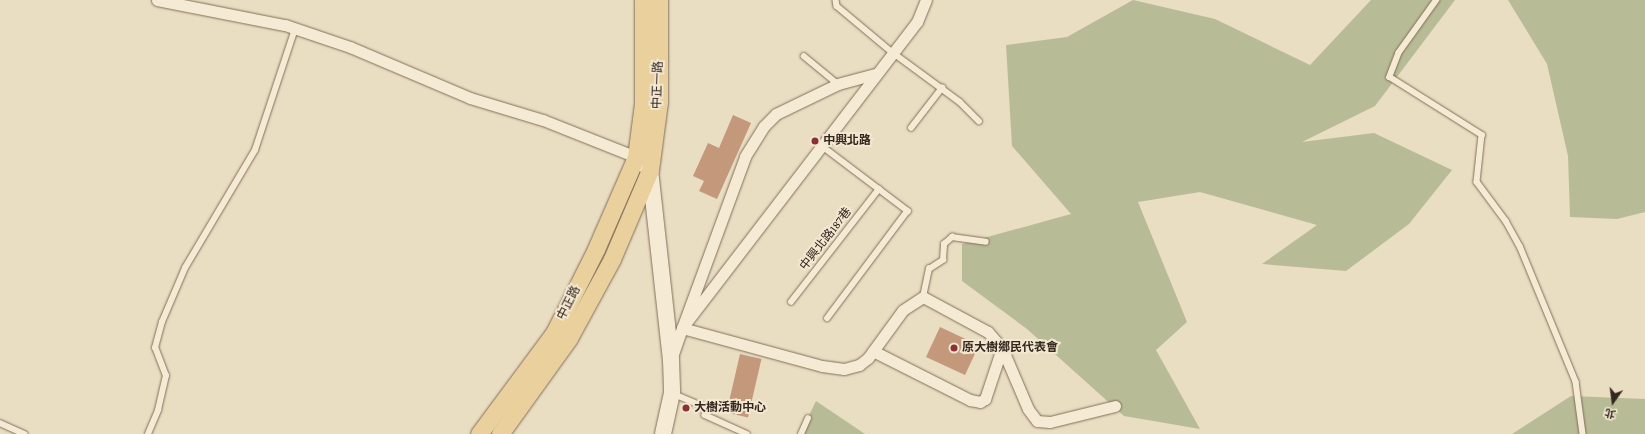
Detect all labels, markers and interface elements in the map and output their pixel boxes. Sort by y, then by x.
street label: 中正一路 [650,61,666,109]
place label: 中興北路 [823,134,871,148]
marker: 中興北路 [810,136,820,146]
street label: 中興北路187巷 [797,205,855,273]
street label: 中正路 [554,284,584,322]
place label: 原大樹鄉民代表會 [962,341,1058,355]
marker: 原大樹鄉民代表會 [949,343,959,353]
north arrow [1593,382,1633,422]
place label: 大樹活動中心 [694,401,766,415]
marker: 大樹活動中心 [681,403,691,413]
text: 北 [1603,406,1617,421]

